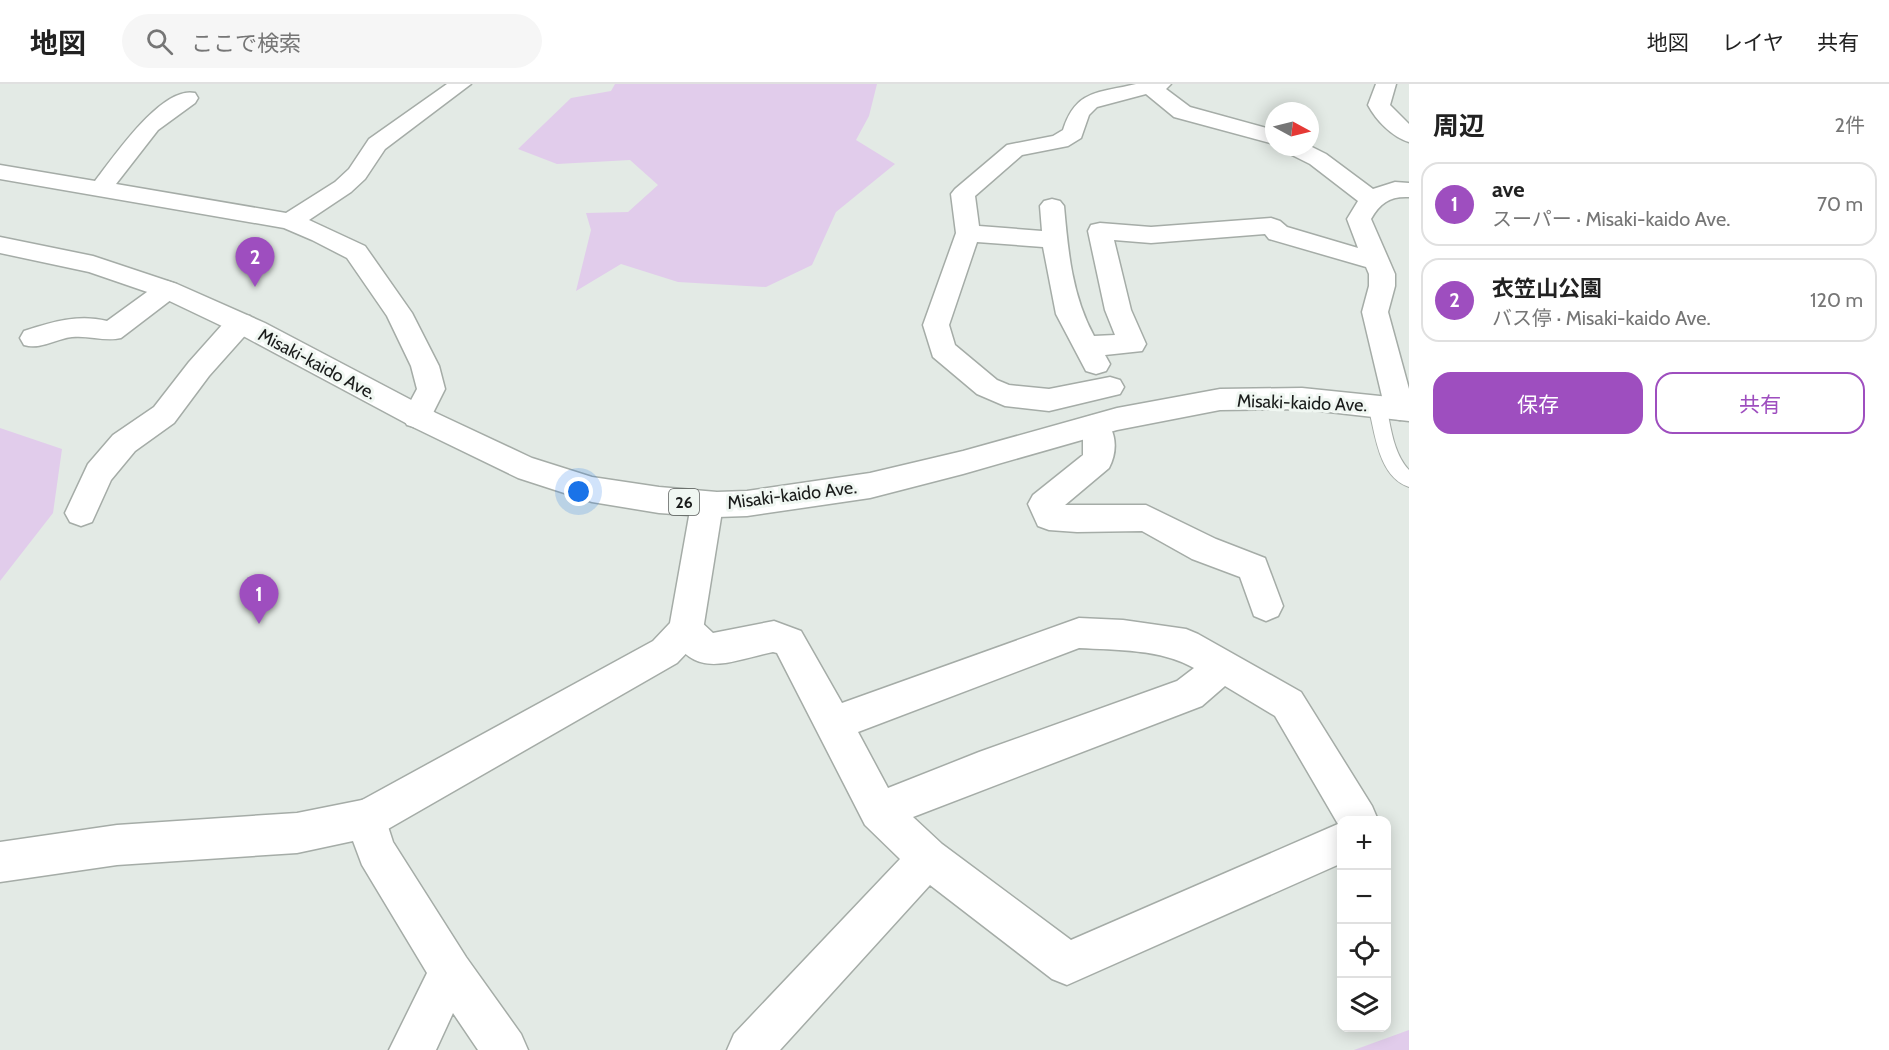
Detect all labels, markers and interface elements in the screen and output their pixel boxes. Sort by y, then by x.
search box [122,14,542,68]
icon: search [143,25,176,58]
text: 地図 [30,26,86,60]
text: ここで検索 [191,30,301,57]
text: 地図 [1647,30,1689,55]
text: レイヤ [1722,30,1784,55]
text: 共有 [1817,30,1859,55]
north arrow [1265,102,1319,156]
text: 周辺 [1433,110,1485,142]
text: 2件 [1835,113,1865,137]
text: ave [1492,176,1525,203]
text: 1 [1451,192,1458,216]
text: 70 m [1817,192,1863,216]
text: スーパー · Misaki-kaido Ave. [1492,207,1730,231]
pin: 2 [236,238,274,287]
text: 衣笠山公園 [1492,275,1602,302]
text: 2 [1449,288,1460,312]
text: 120 m [1810,288,1863,312]
text: バス停 · Misaki-kaido Ave. [1492,306,1711,330]
street label: Misaki-kaido Ave. [254,324,380,404]
button: 保存 [1433,372,1643,434]
button: 共有 [1655,372,1865,434]
street label: Misaki-kaido Ave. [1236,390,1368,416]
street label: Misaki-kaido Ave. [726,476,858,514]
your location [564,477,593,506]
road number: 26 [669,489,699,515]
pin: 1 [240,574,278,624]
map controls [1337,816,1391,1032]
button: + [1337,816,1391,870]
button: − [1337,870,1391,924]
button: locate [1337,924,1391,978]
button: layers [1337,978,1391,1032]

